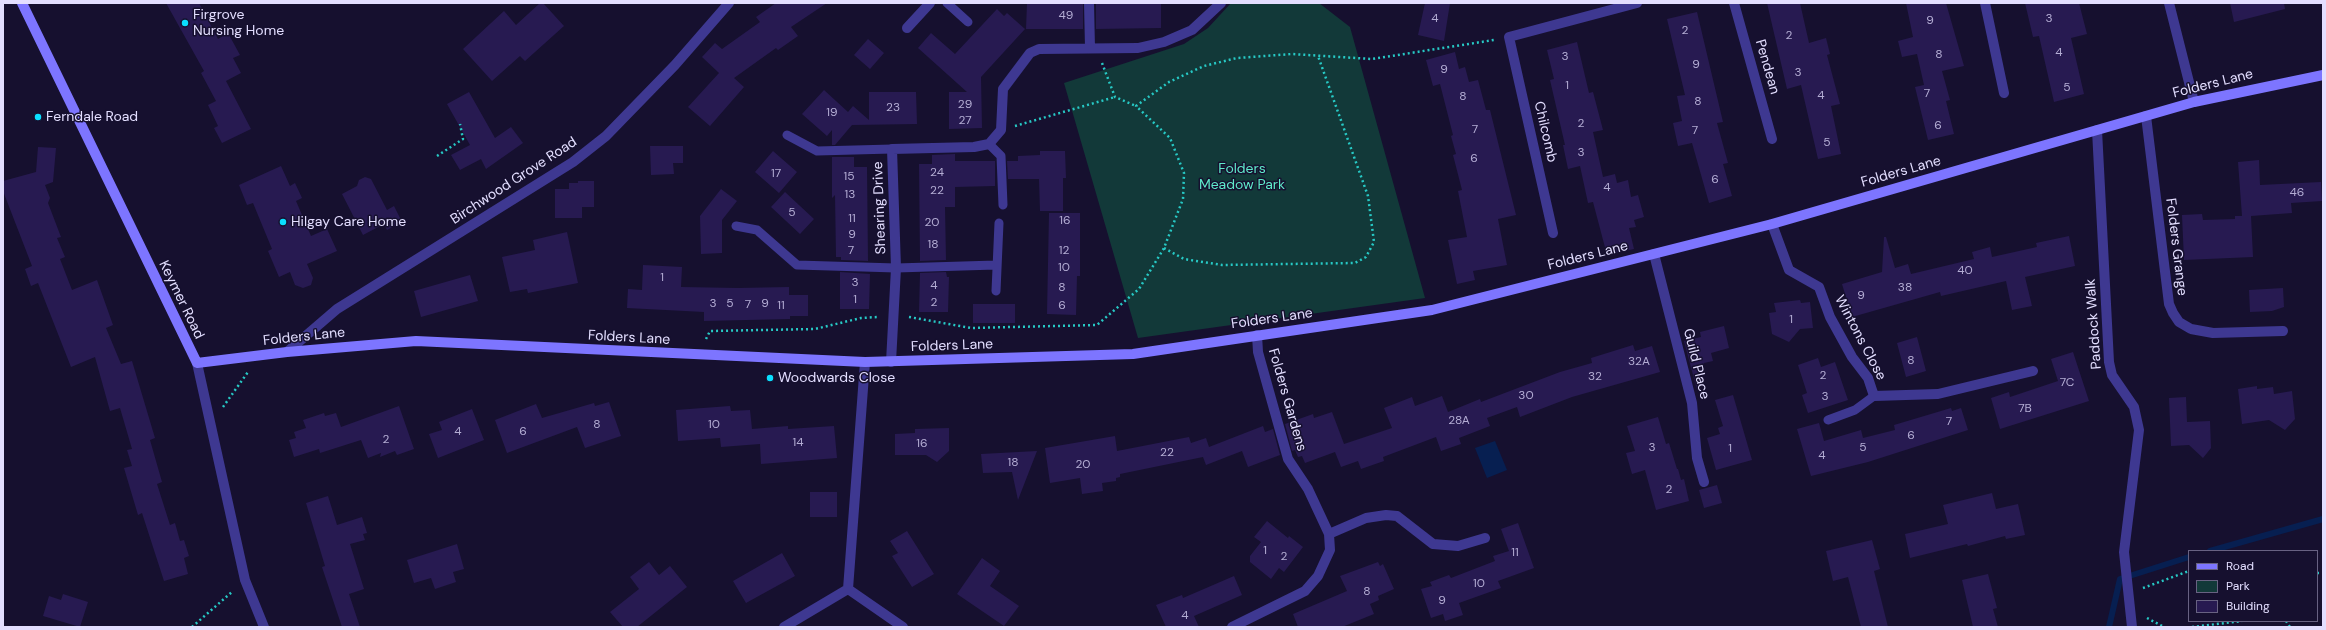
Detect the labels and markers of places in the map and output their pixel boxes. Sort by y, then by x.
place label: Firgrove Nursing Home [193,7,284,40]
marker: Firgrove Nursing Home [180,18,190,28]
place label: Ferndale Road [46,109,138,125]
marker: Ferndale Road [33,112,43,122]
place label: Hilgay Care Home [291,214,406,230]
marker: Hilgay Care Home [278,217,288,227]
place label: Woodwards Close [778,370,895,386]
marker: Woodwards Close [765,373,775,383]

